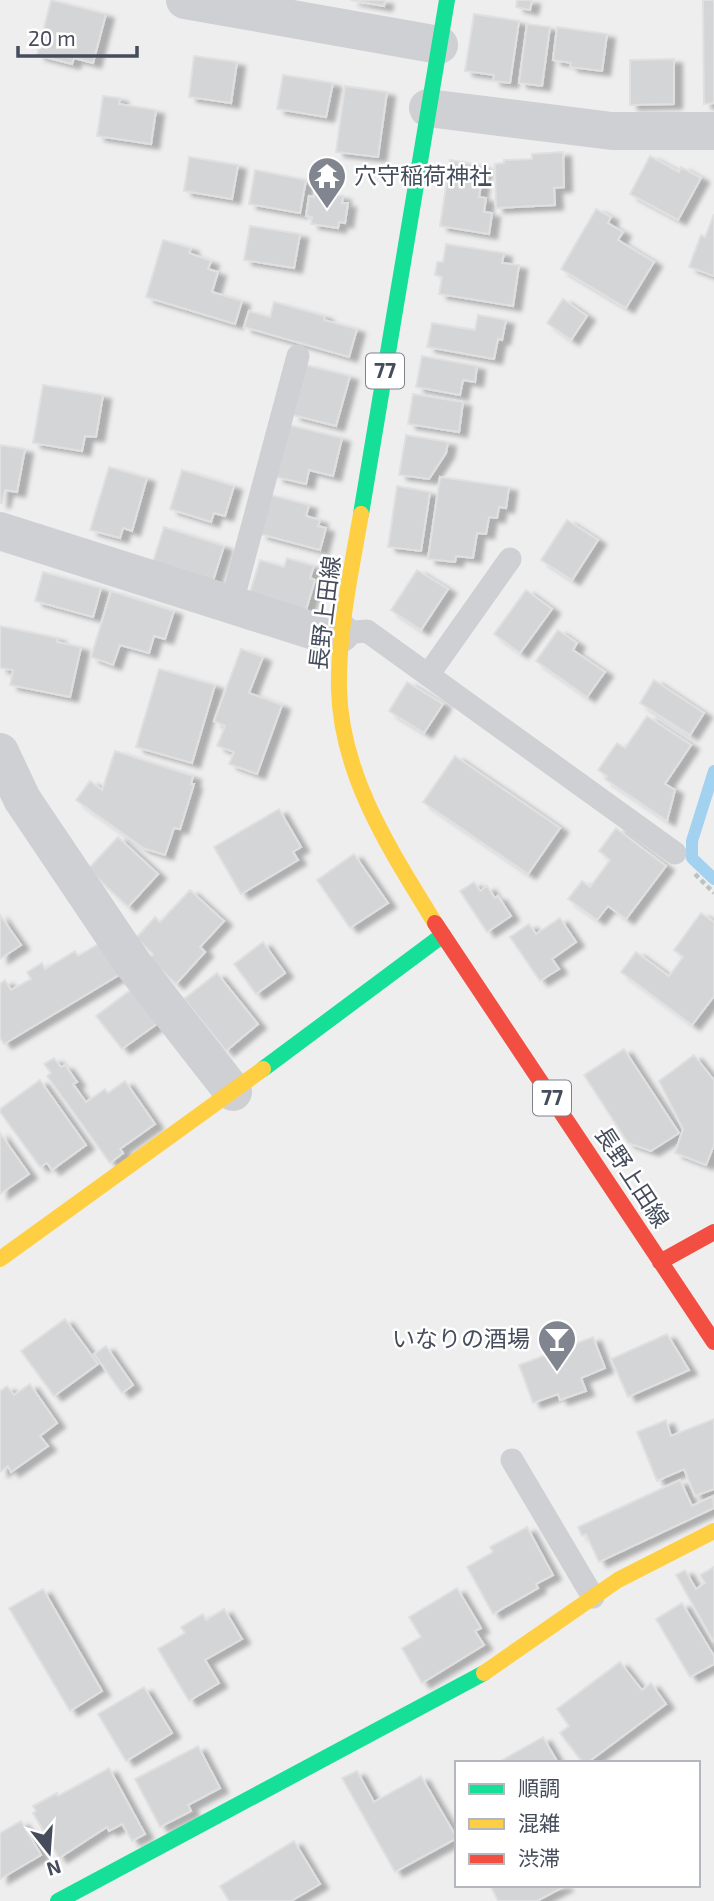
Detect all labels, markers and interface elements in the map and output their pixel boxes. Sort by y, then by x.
scale bar [18,14,136,58]
text: 20 m [28,25,76,50]
temple icon: 穴守稲荷神社 [306,155,348,210]
place label: 穴守稲荷神社 [354,161,492,189]
road number: 77 [366,354,404,388]
street label: 長野上田線 [303,554,345,672]
road number: 77 [533,1080,571,1116]
street label: 長野上田線 [590,1121,676,1232]
bar icon: いなりの酒場 [536,1318,578,1373]
place label: いなりの酒場 [392,1324,530,1352]
legend [455,1761,700,1887]
text: 順調 [518,1775,560,1800]
text: 混雑 [518,1810,560,1835]
north arrow [14,1817,84,1887]
text: 渋滞 [518,1845,560,1870]
text: N [44,1856,64,1882]

